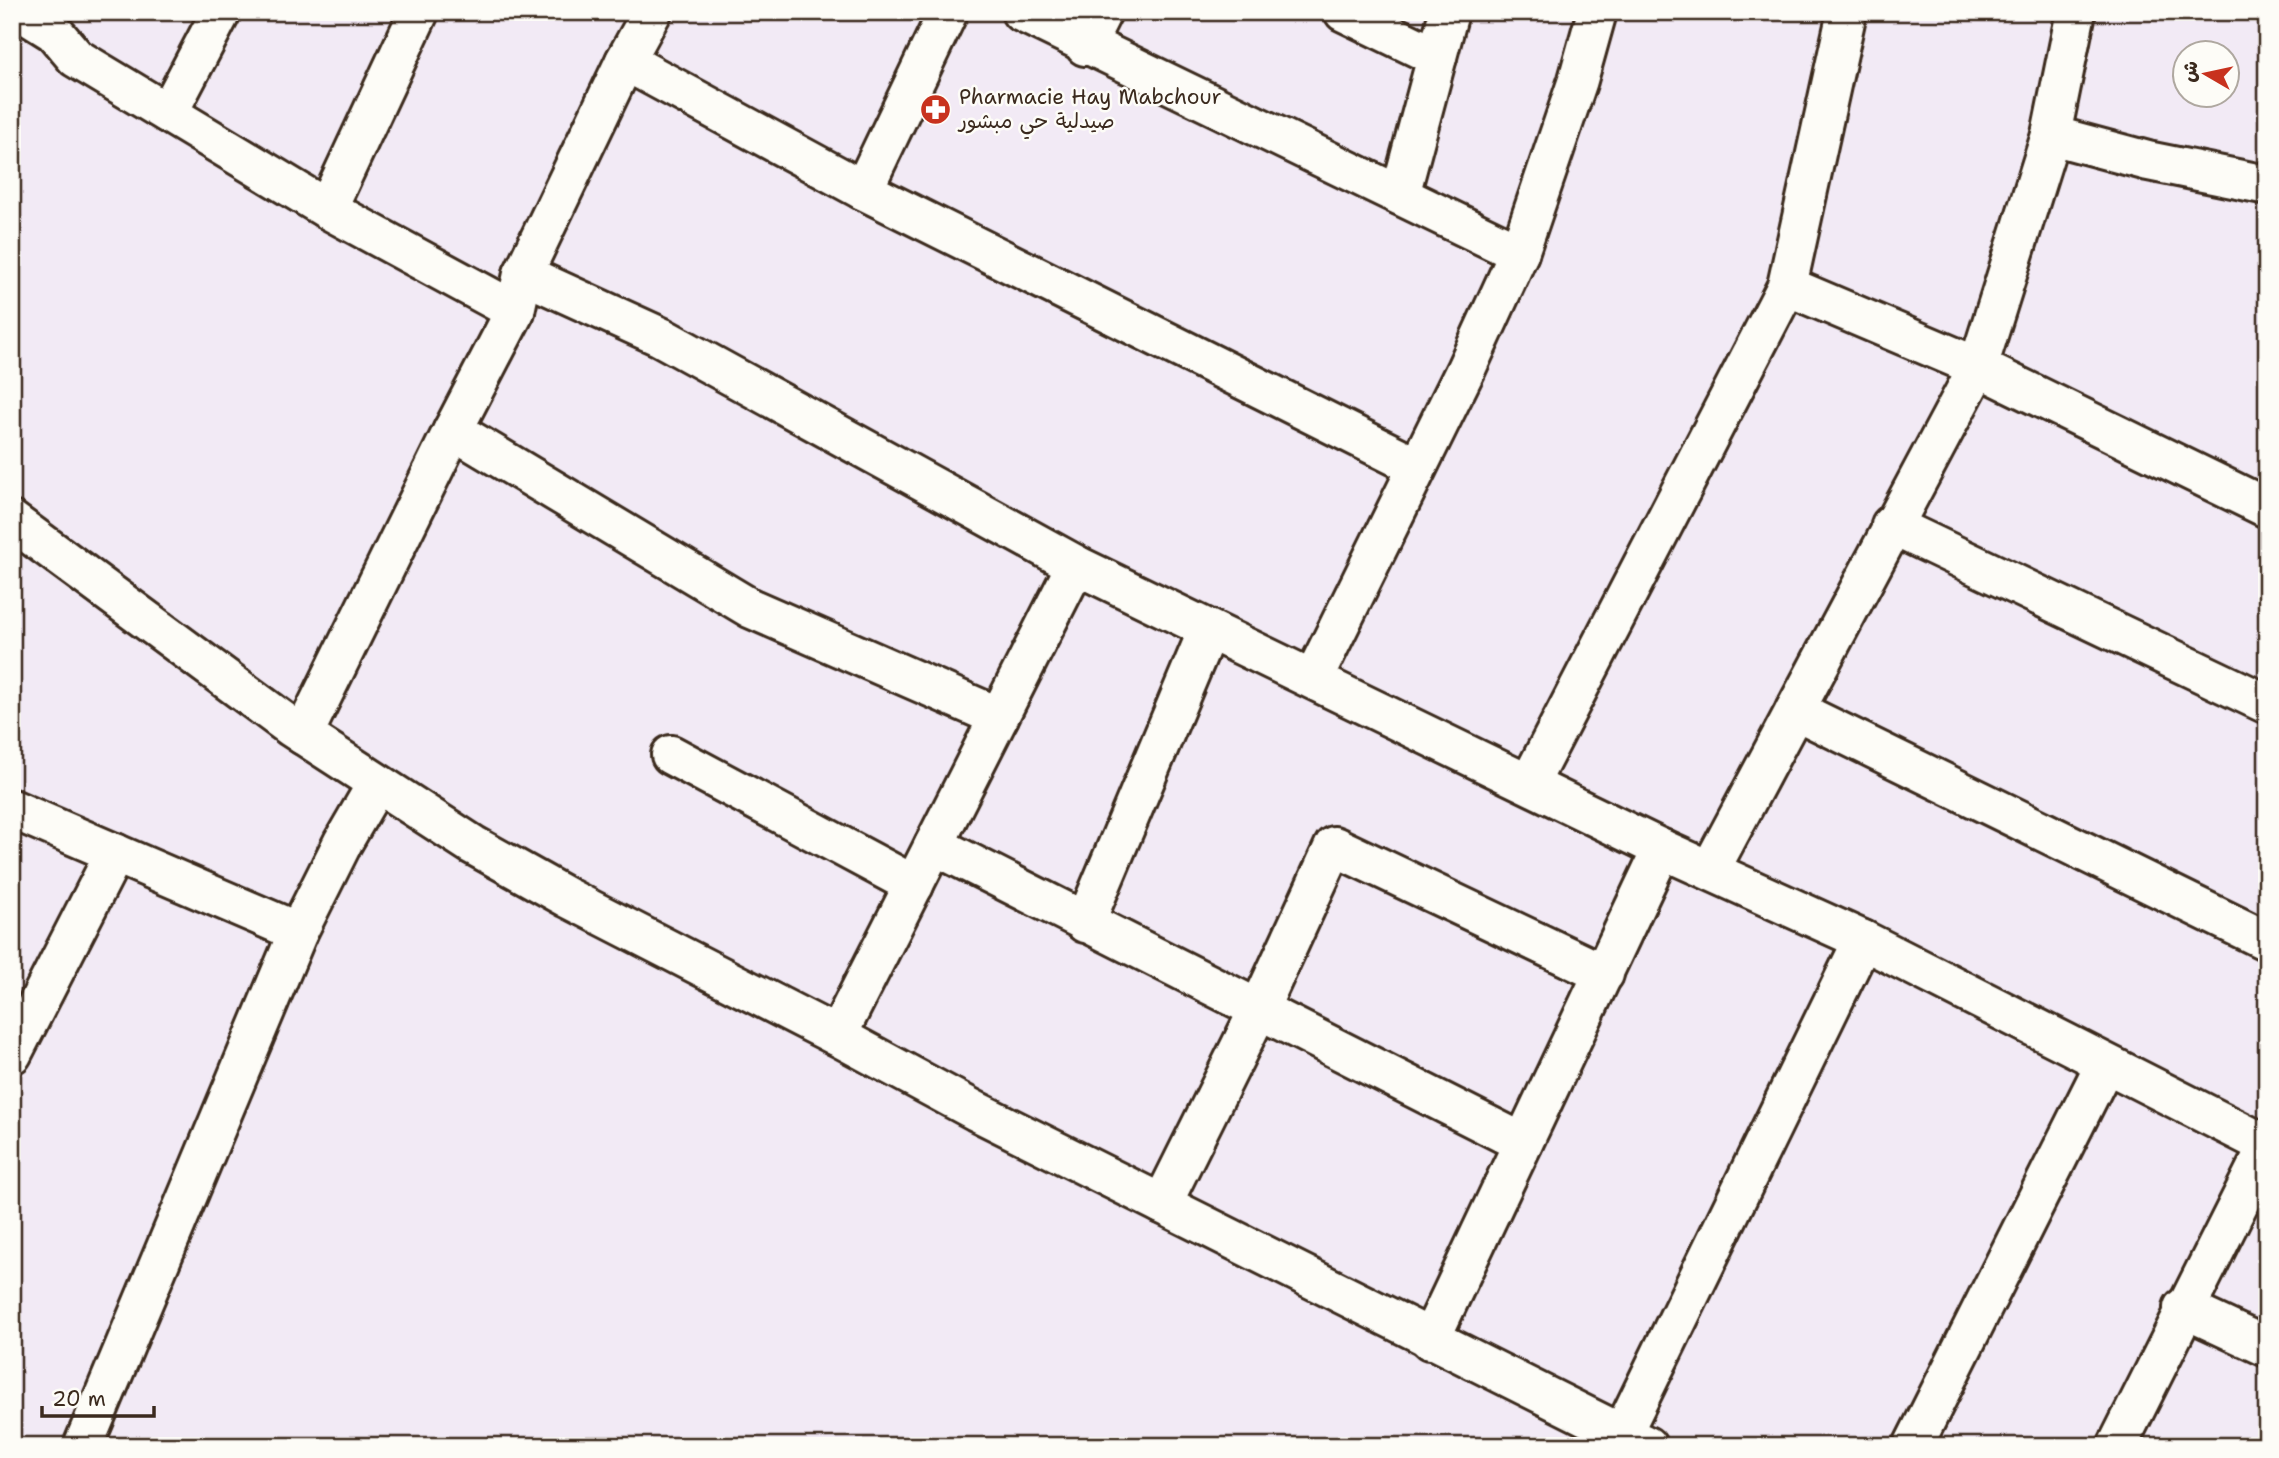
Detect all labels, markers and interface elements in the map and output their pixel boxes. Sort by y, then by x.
north arrow [2170,38,2240,108]
text: ش [2176,59,2204,84]
place label: Pharmacie Hay Mabchour صيدلية حي مبشور [957,83,1221,140]
pharmacy icon: Pharmacie Hay Mabchour صيدلية حي مبشور [919,92,953,126]
scale bar [42,1374,154,1418]
text: 20 m [52,1385,106,1413]

